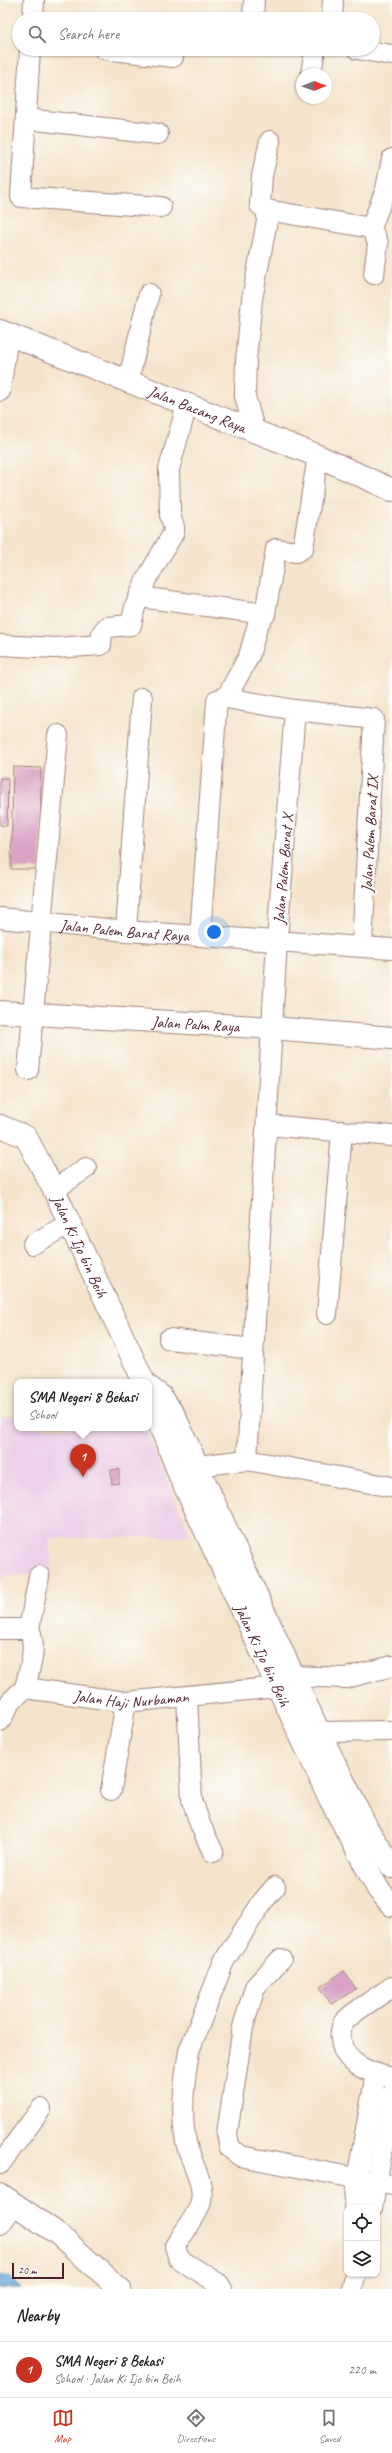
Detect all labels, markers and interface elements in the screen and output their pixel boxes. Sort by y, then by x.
search box [12,12,380,56]
icon: search [26,23,48,45]
text: Search here [58,25,119,44]
north arrow [296,68,332,104]
street label: Jalan Bacang Raya [144,381,250,438]
street label: Jalan Palem Barat IX [357,772,383,894]
street label: Jalan Palem Barat X [269,811,298,926]
street label: Jalan Palem Barat Raya [58,915,191,946]
your location [204,922,224,942]
street label: Jalan Palm Raya [150,1012,241,1037]
street label: Jalan Ki Ijo bin Beih [46,1191,112,1301]
popup [14,1379,152,1431]
text: SMA Negeri 8 Bekasi [29,1388,137,1407]
text: School [29,1407,57,1423]
pin: 1 [70,1444,96,1477]
street label: Jalan Ki Ijo bin Beih [229,1600,295,1710]
street label: Jalan Haji Nurbaman [72,1686,190,1713]
map controls [344,2205,380,2277]
button: locate [344,2205,380,2241]
button: layers [344,2241,380,2277]
scale bar [12,2261,64,2280]
text: 20 m [18,2263,37,2277]
text: Nearby [16,2305,59,2326]
text: SMA Negeri 8 Bekasi [54,2352,163,2371]
text: 1 [26,2362,32,2378]
text: 220 m [348,2362,376,2378]
text: School · Jalan Ki Ijo bin Beih [54,2371,181,2387]
tab: Map [52,2407,74,2445]
tab: Directions [177,2407,215,2445]
tab: Saved [318,2407,340,2445]

